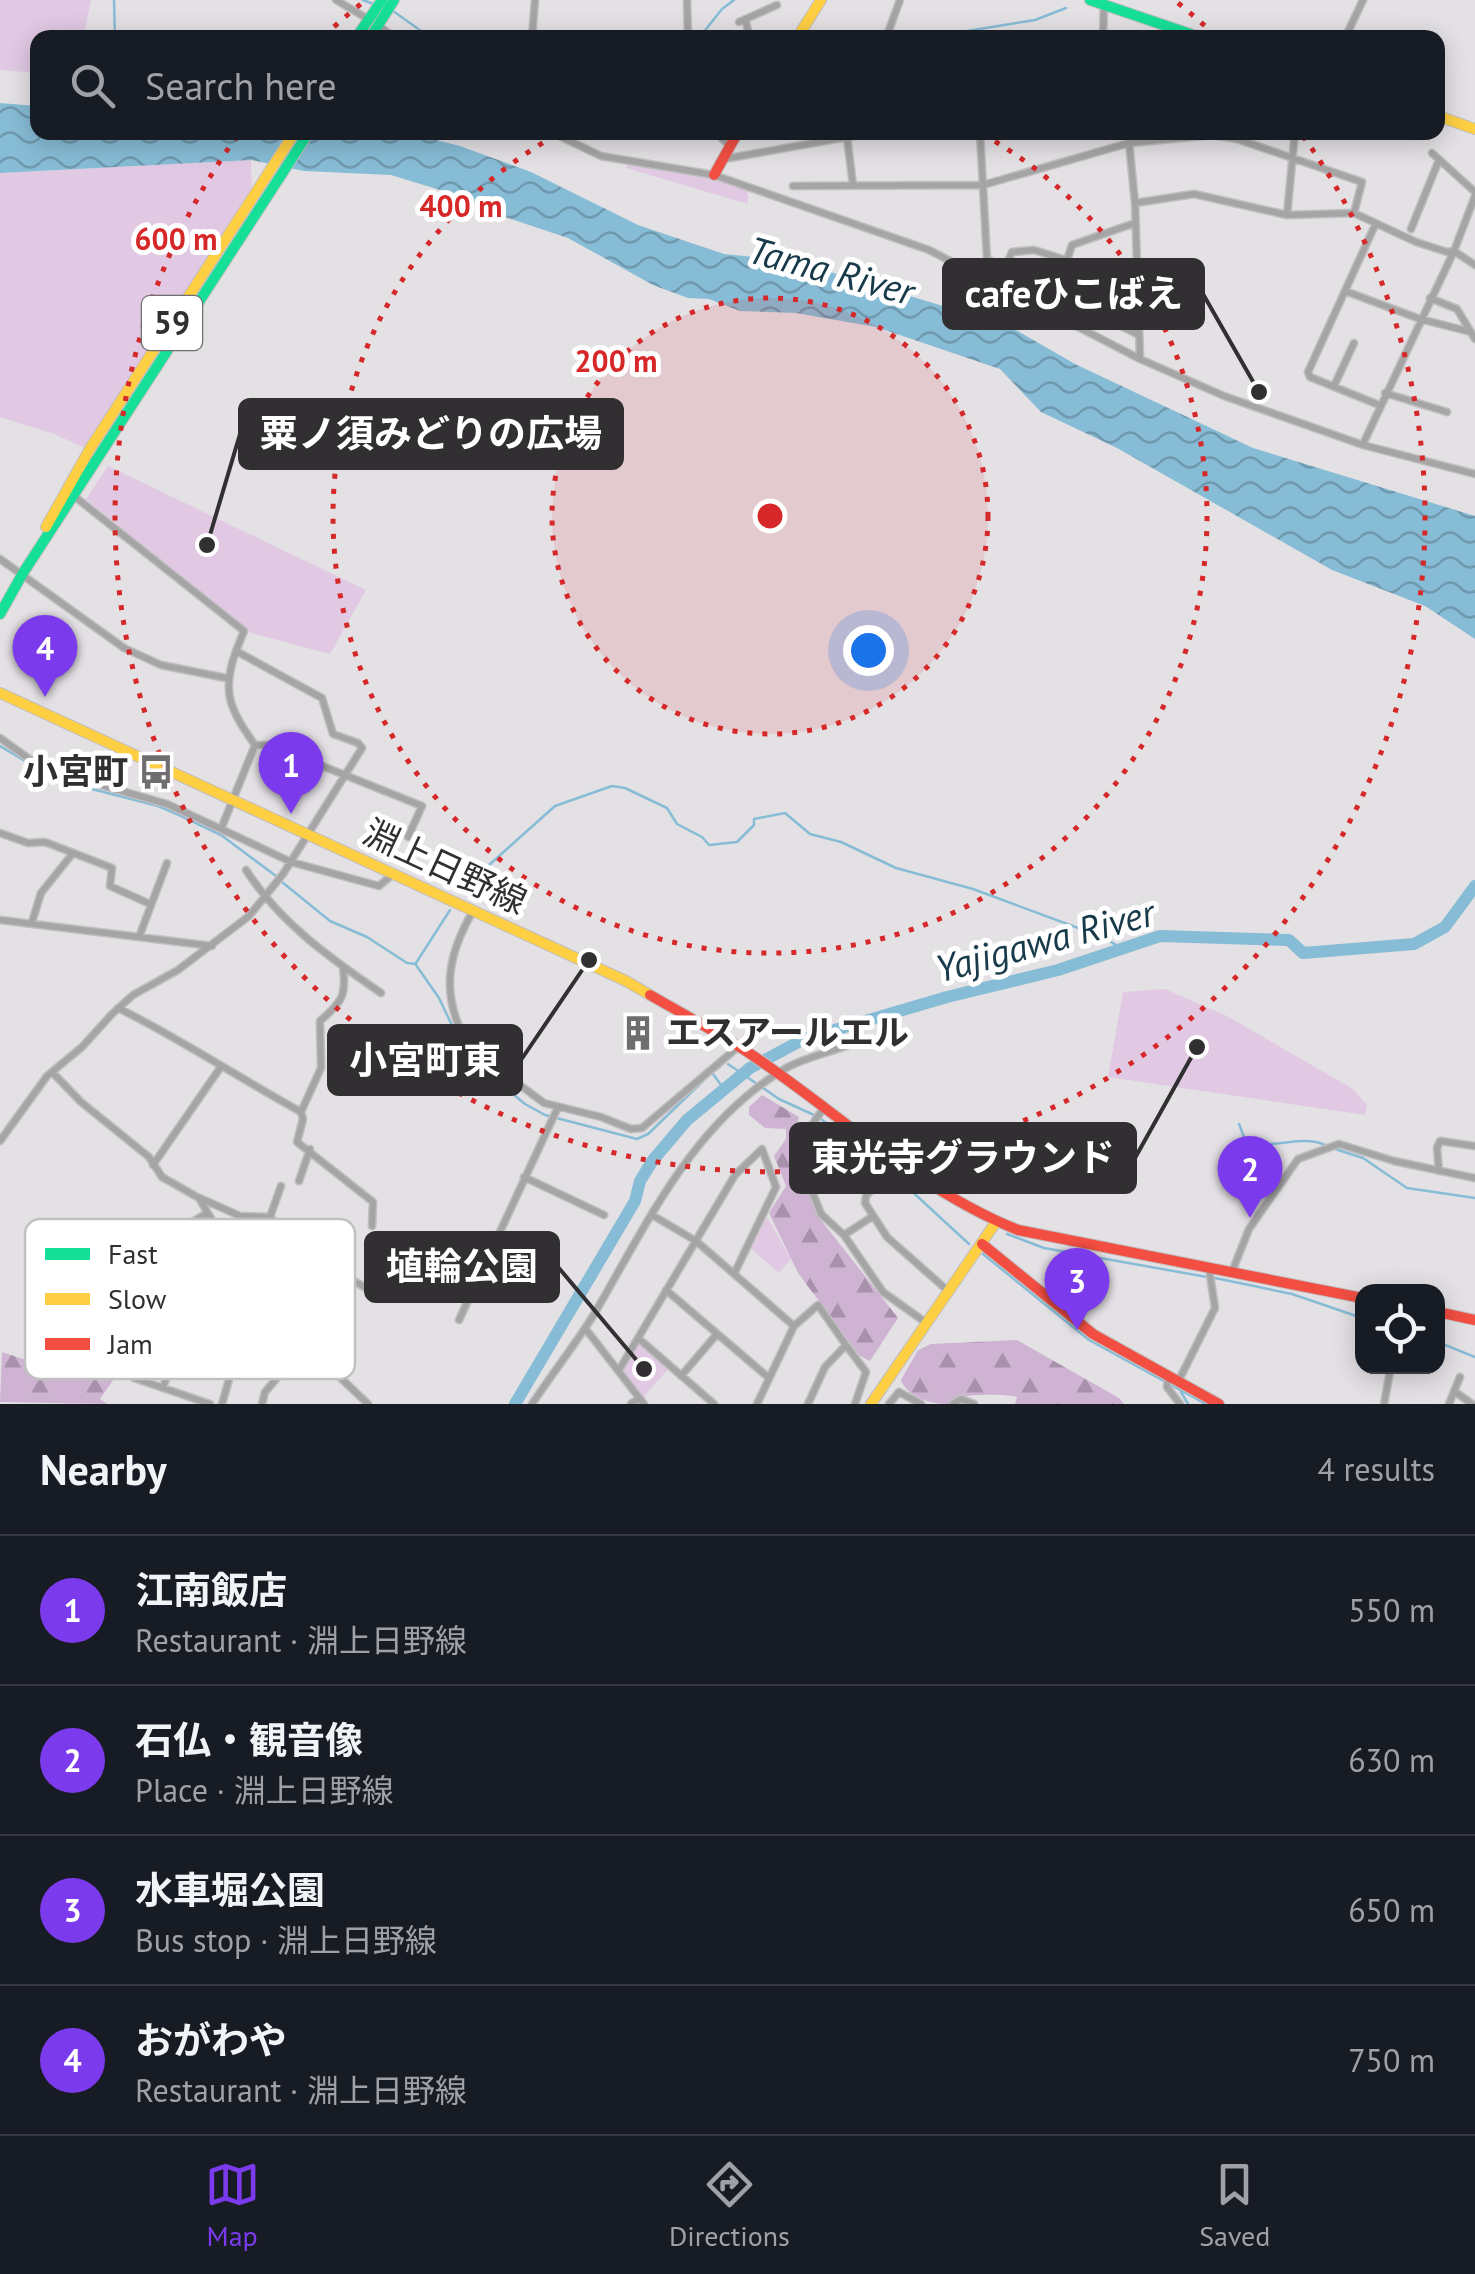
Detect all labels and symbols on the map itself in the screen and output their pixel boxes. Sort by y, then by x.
text: 400 m [420,186,502,225]
text: 600 m [135,219,217,258]
water label: Tama River [743,224,922,316]
callout: cafeひこばえ [944,260,1203,328]
text: cafeひこばえ [965,268,1183,317]
road number: 59 [142,296,202,350]
text: 200 m [575,341,657,380]
callout: 粟ノ須みどりの広場 [240,400,622,468]
text: 粟ノ須みどりの広場 [260,408,602,457]
centre of rings [752,498,788,534]
pin: 4 [12,614,78,697]
your location [843,625,894,676]
pin: 1 [258,732,324,814]
place label: 小宮町 [23,748,128,794]
bus stop icon: 小宮町 [137,753,175,791]
street label: 淵上日野線 [356,808,534,924]
water label: Yajigawa River [930,886,1162,992]
place label: エスアールエル [666,1009,909,1055]
building icon: エスアールエル [619,1014,657,1052]
callout: 小宮町東 [329,1026,521,1094]
text: 小宮町東 [349,1035,501,1084]
callout: 東光寺グラウンド [791,1124,1135,1192]
text: 東光寺グラウンド [811,1132,1115,1181]
pin: 2 [1218,1136,1282,1218]
legend [25,1219,355,1379]
callout: 埴輪公園 [366,1233,558,1301]
text: Fast [108,1235,158,1272]
text: 埴輪公園 [386,1241,538,1290]
pin: 3 [1044,1248,1110,1330]
text: Slow [108,1280,167,1317]
text: Jam [107,1325,153,1362]

